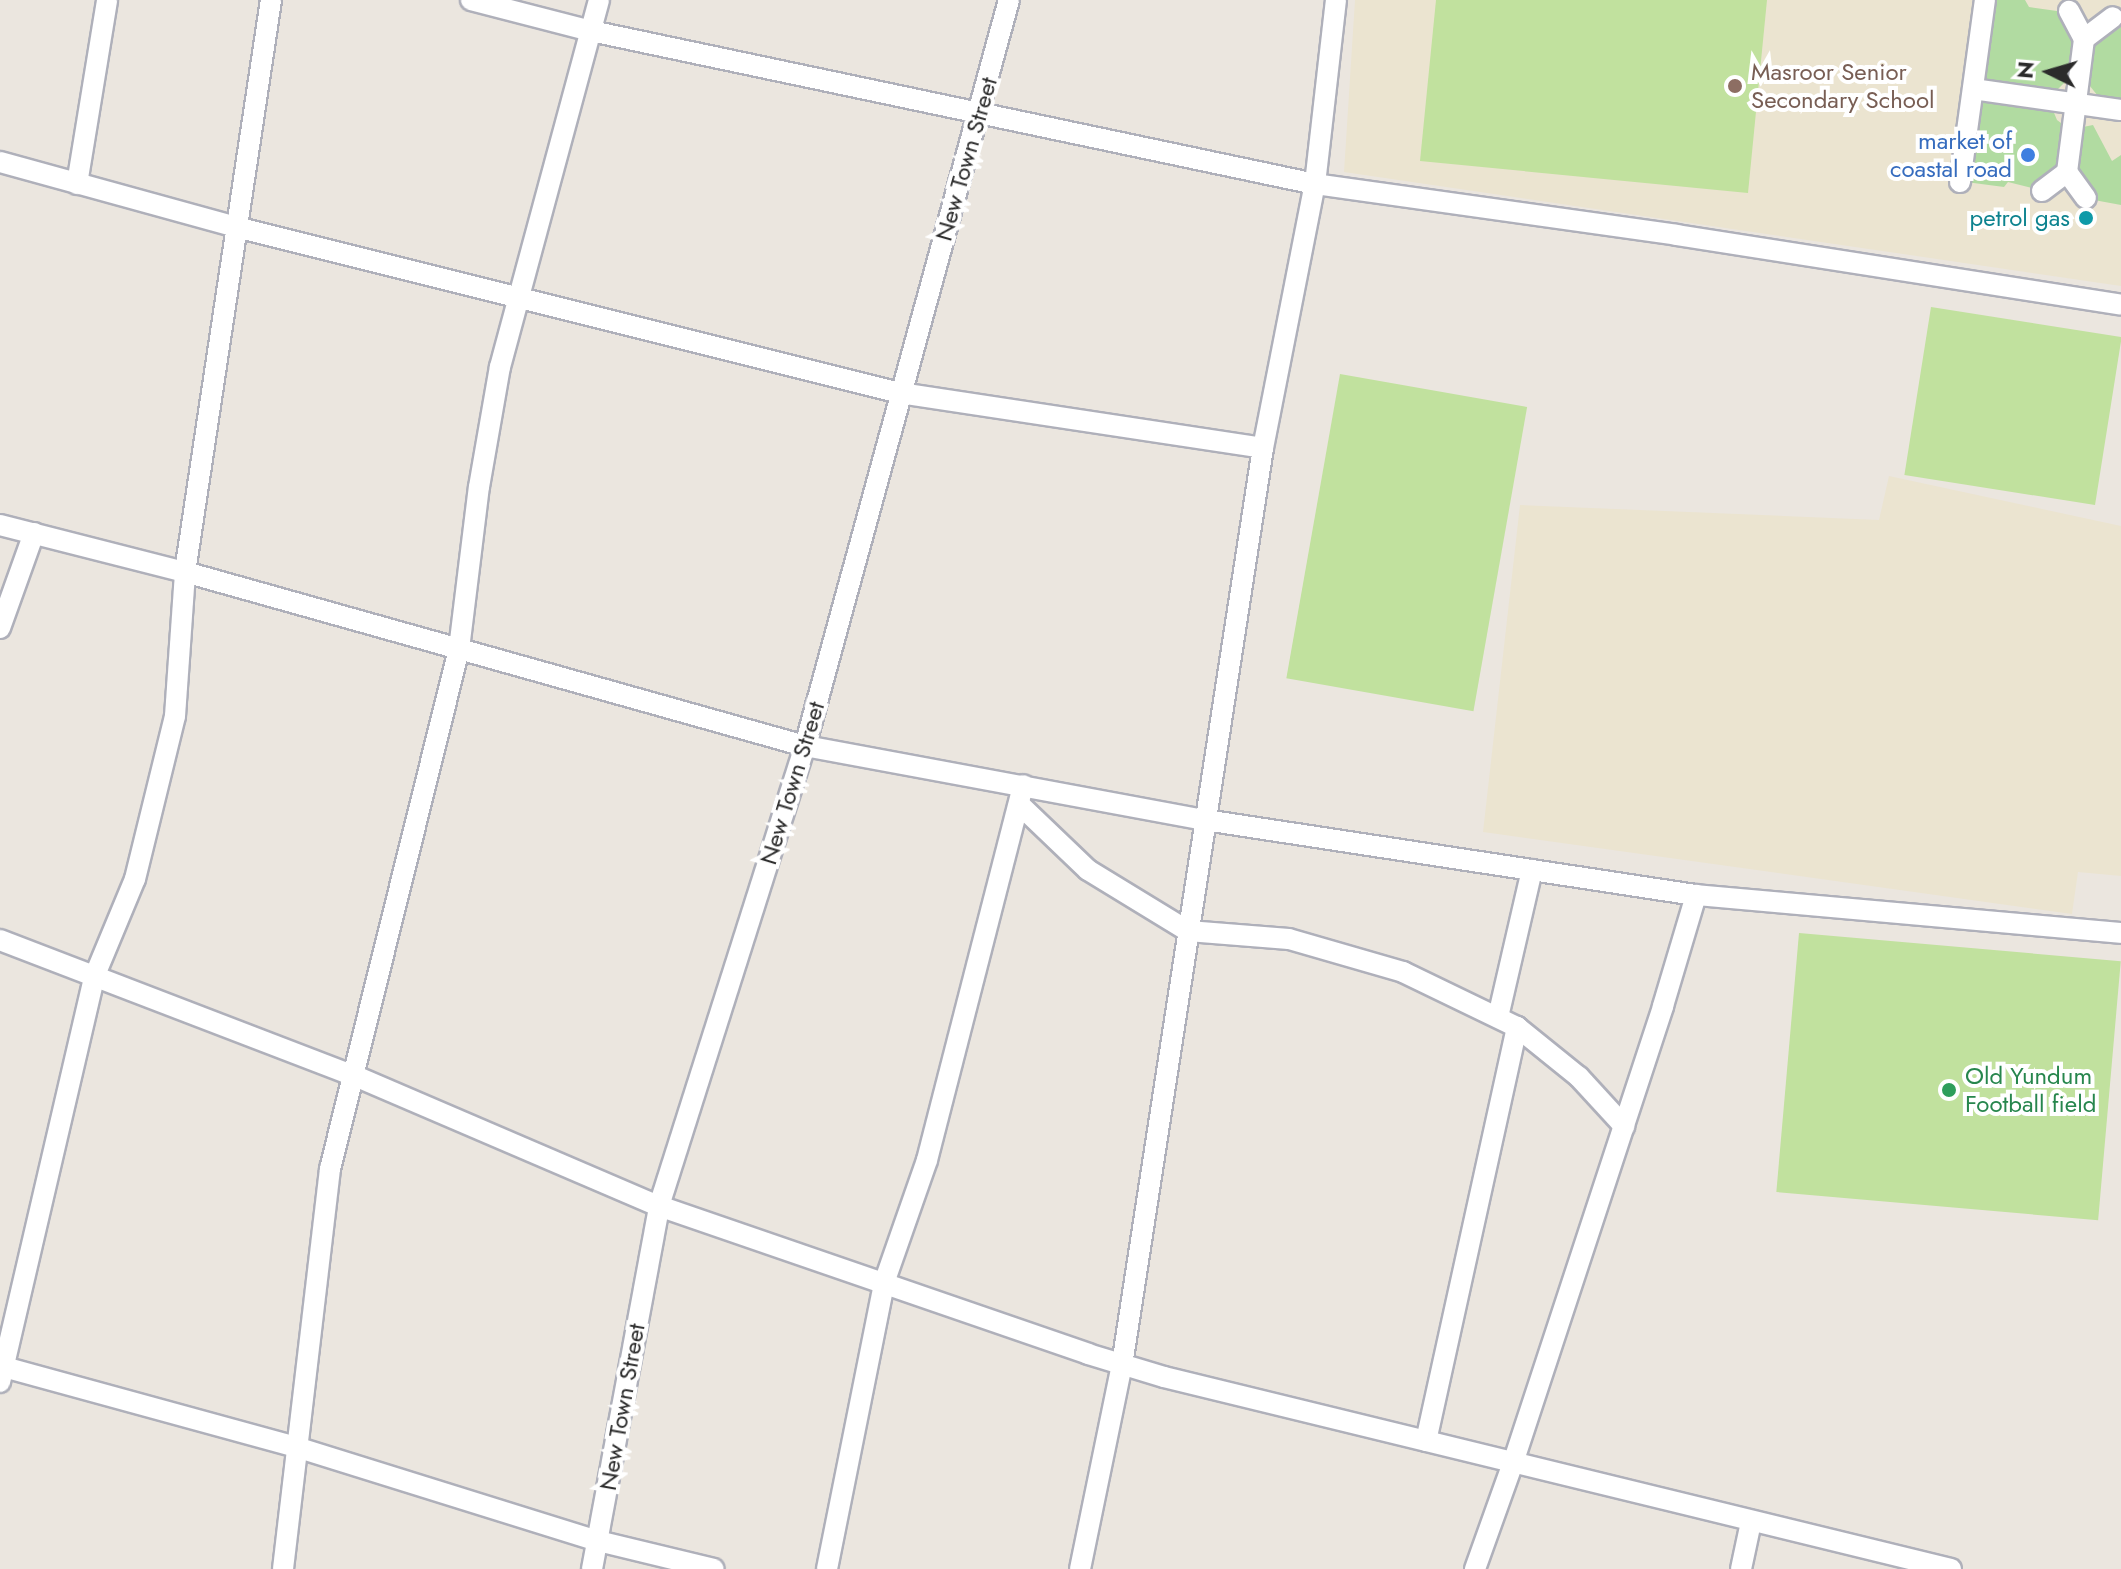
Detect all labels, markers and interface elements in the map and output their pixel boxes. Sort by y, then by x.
north arrow [2009,32,2089,112]
place label: Masroor Senior Secondary School [1751,58,1935,114]
text: N [2008,60,2042,80]
street label: New Town Street [929,74,1003,244]
marker: Masroor Senior Secondary School [1726,77,1744,95]
place label: market of coastal road [1890,127,2012,183]
marker: market of coastal road [2019,146,2037,164]
place label: petrol gas [1970,204,2070,232]
marker: petrol gas [2077,209,2095,227]
street label: New Town Street [754,698,830,868]
place label: Old Yundum Football field [1965,1062,2096,1118]
marker: Old Yundum Football field [1940,1081,1958,1099]
street label: New Town Street [593,1321,651,1493]

